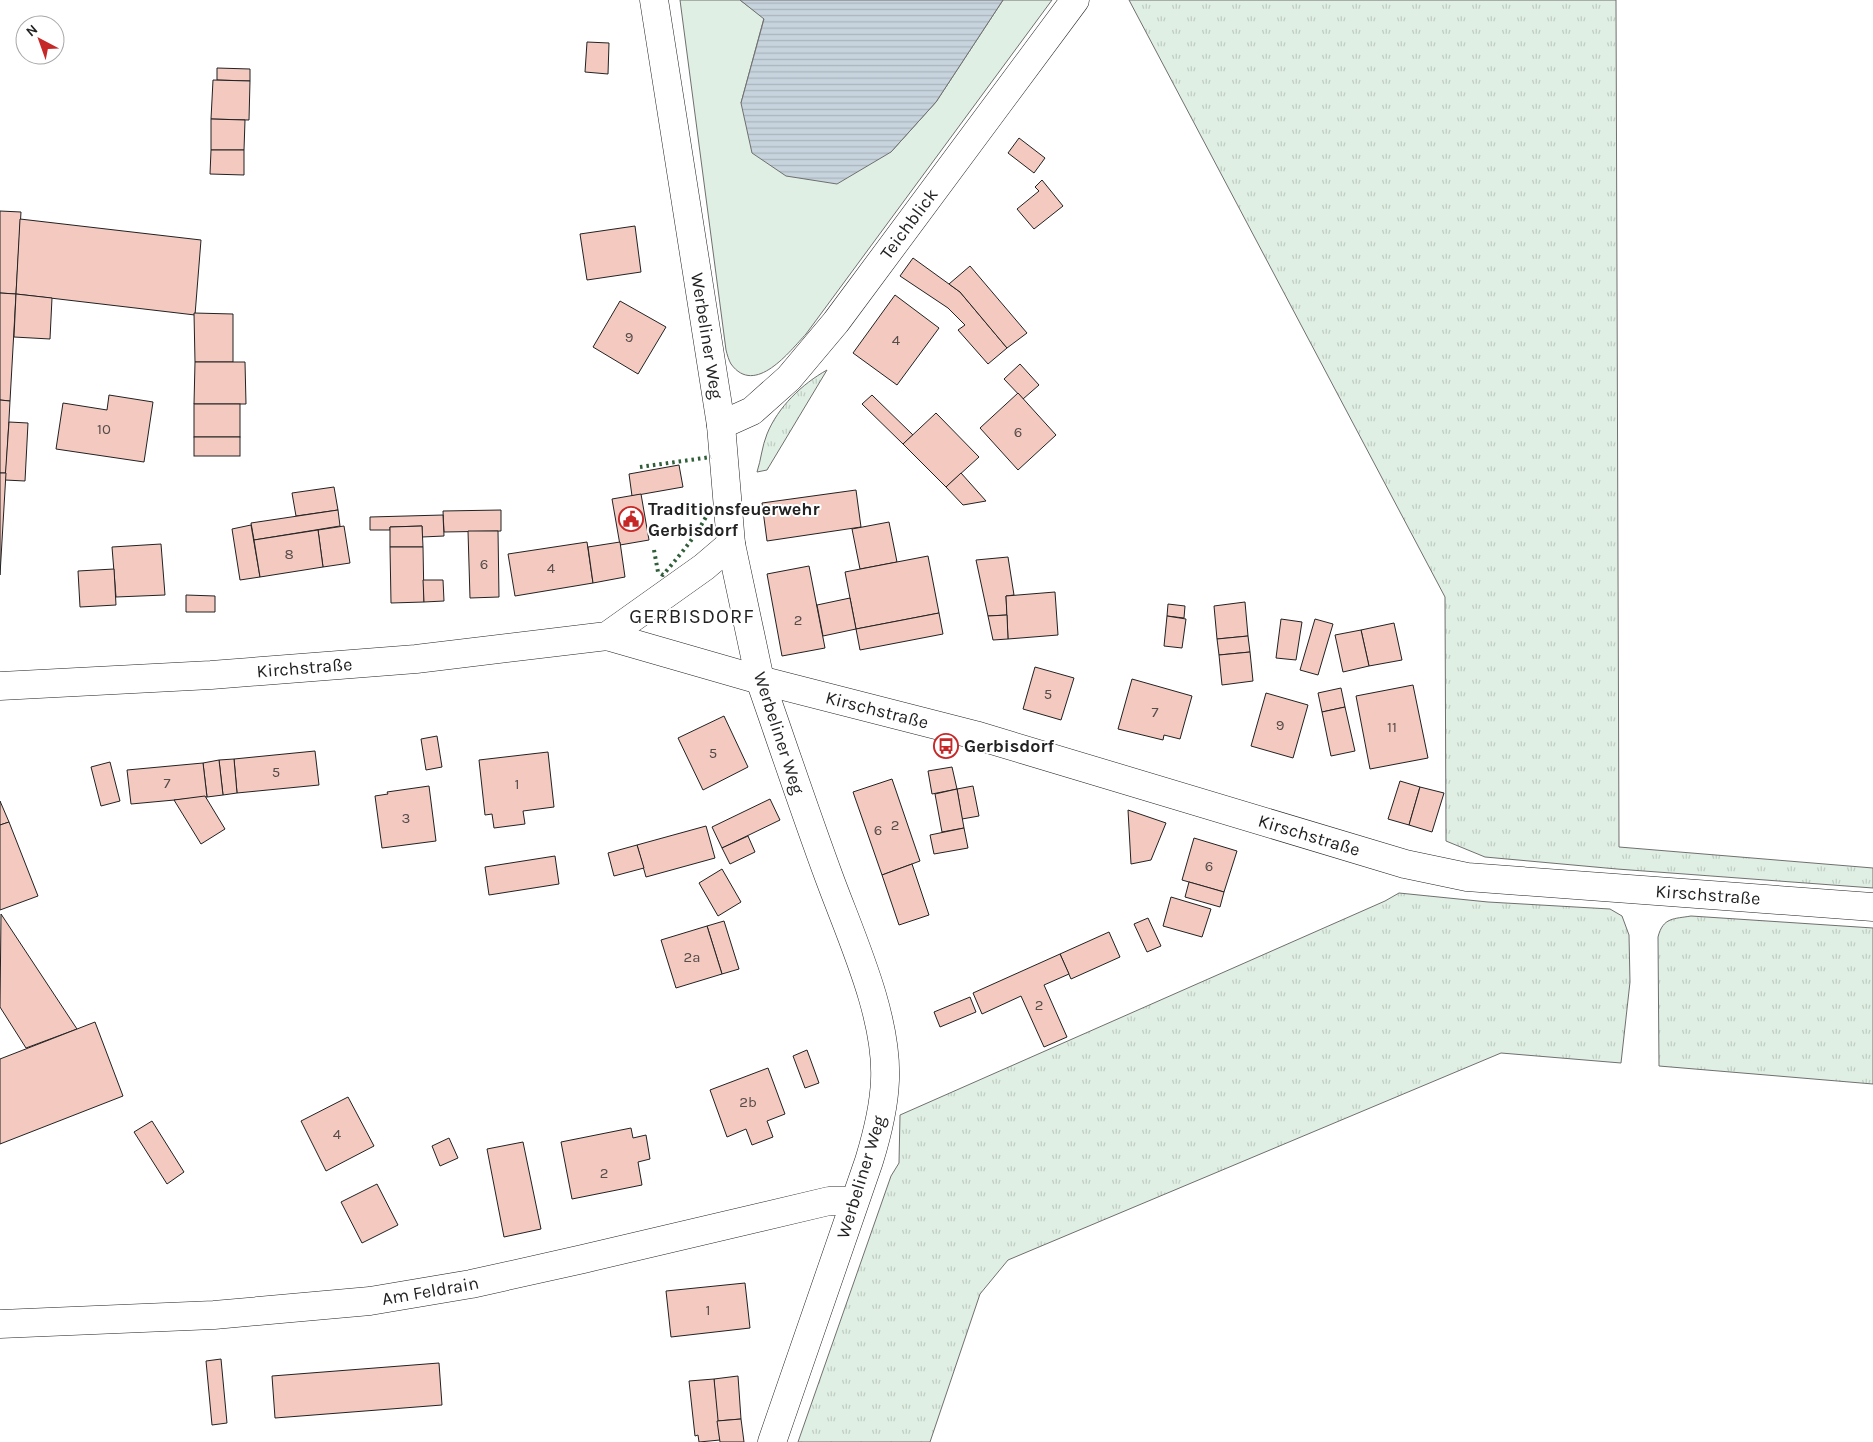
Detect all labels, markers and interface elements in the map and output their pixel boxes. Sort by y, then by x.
north arrow [15,15,65,65]
text: N [22,21,41,40]
street label: Teichblick [875,184,942,264]
street label: Werbeliner Weg [686,271,728,401]
house number: 9 [625,328,633,346]
house number: 4 [892,331,901,349]
house number: 10 [97,420,111,438]
house number: 6 [1014,423,1022,441]
place label: Traditionsfeuerwehr Gerbisdorf [648,498,820,541]
public building icon: Traditionsfeuerwehr Gerbisdorf [618,506,644,532]
house number: 8 [284,545,294,563]
house number: 6 [480,555,488,573]
house number: 4 [547,559,556,577]
district label: GERBISDORF [629,605,755,628]
house number: 2 [794,611,802,629]
street label: Kirchstraße [256,653,353,682]
street label: Werbeliner Weg [749,669,809,797]
house number: 5 [1044,685,1052,703]
street label: Kirschstraße [823,686,931,734]
house number: 7 [1151,703,1159,721]
house number: 9 [1276,716,1284,734]
house number: 11 [1387,718,1397,736]
bus stop icon: Gerbisdorf [933,733,959,759]
place label: Gerbisdorf [964,735,1055,757]
house number: 5 [709,744,717,762]
house number: 5 [272,763,280,781]
house number: 7 [163,774,171,792]
house number: 1 [515,775,519,793]
house number: 3 [402,809,410,827]
street label: Kirschstraße [1255,810,1363,861]
house number: 2 [891,816,899,834]
house number: 6 [874,821,882,839]
house number: 6 [1205,857,1213,875]
street label: Kirschstraße [1655,880,1761,910]
house number: 2a [684,948,700,966]
house number: 2 [1035,996,1043,1014]
house number: 2b [739,1093,757,1111]
street label: Werbeliner Weg [832,1113,890,1241]
house number: 4 [333,1125,342,1143]
house number: 2 [600,1164,608,1182]
street label: Am Feldrain [380,1272,481,1310]
house number: 1 [706,1301,710,1319]

